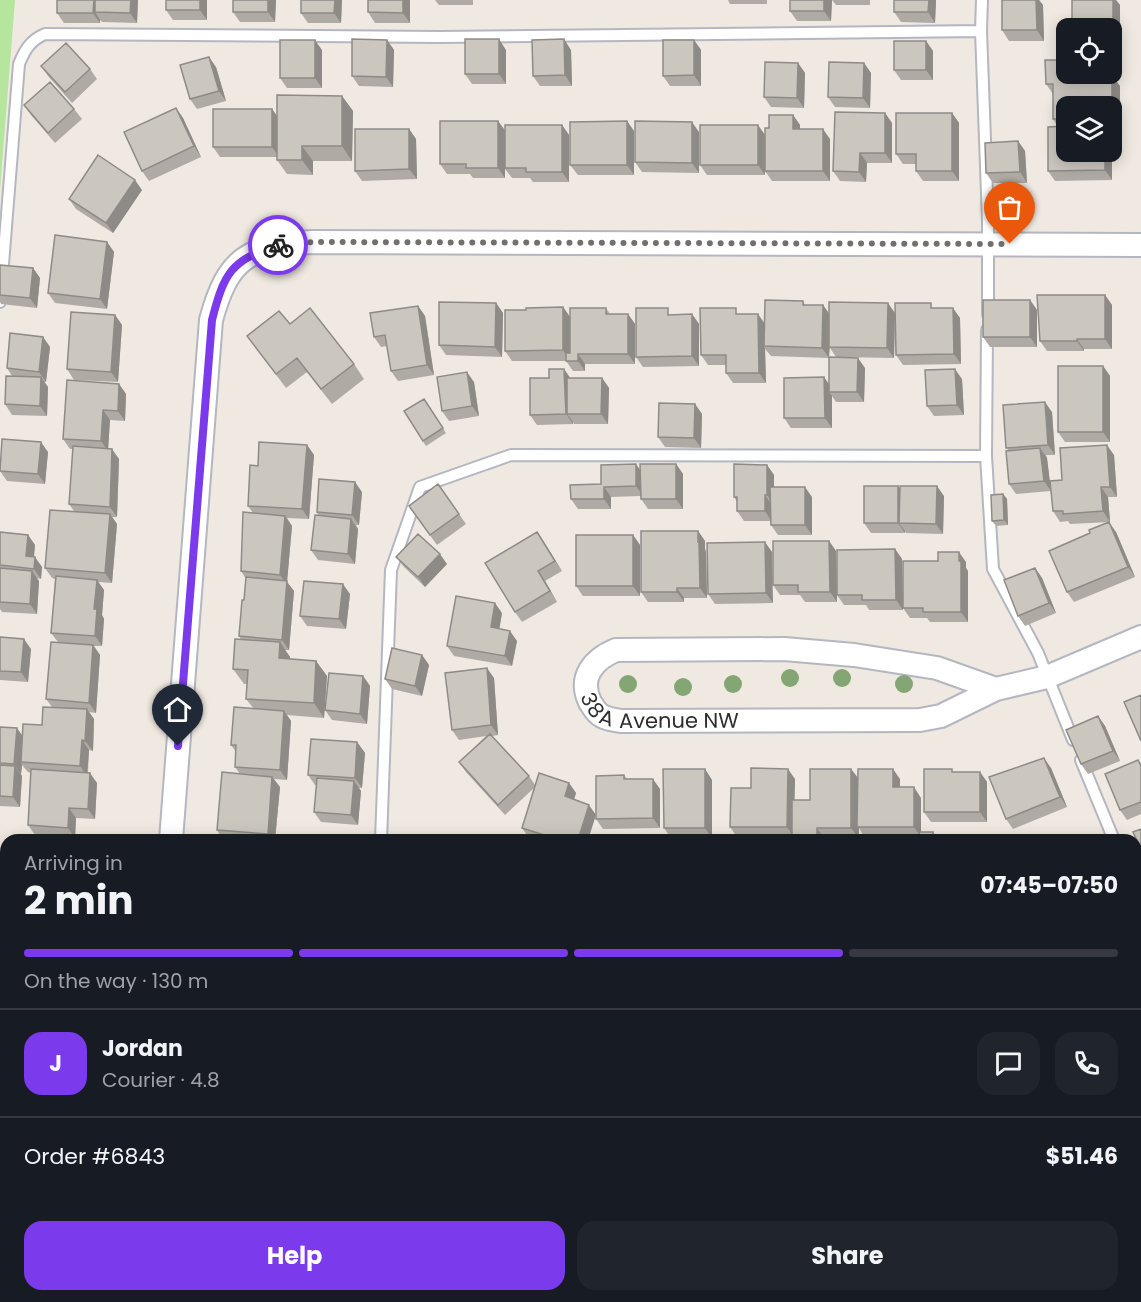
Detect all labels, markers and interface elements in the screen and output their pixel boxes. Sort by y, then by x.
map controls [1056,18,1122,162]
button: locate [1056,18,1122,84]
button: layers [1056,96,1122,162]
pin [984,182,1035,244]
icon: bag [993,191,1026,224]
courier [248,215,308,275]
icon: bike [262,229,295,262]
pin [152,684,203,746]
street label: 38A Avenue NW [574,688,739,735]
icon: home [161,693,194,726]
text: Arriving in [24,849,123,877]
text: 07:45–07:50 [980,870,1118,901]
text: 2 min [24,873,134,928]
text: On the way · 130 m [24,967,208,995]
button: chat [977,1032,1040,1095]
button: phone [1055,1032,1118,1095]
text: Jordan [102,1033,183,1064]
text: J [49,1048,62,1079]
text: Courier · 4.8 [102,1066,220,1094]
text: Order #6843 [24,1141,165,1172]
text: $51.46 [1046,1141,1118,1172]
button: Help [24,1221,565,1290]
button: Share [577,1221,1118,1290]

